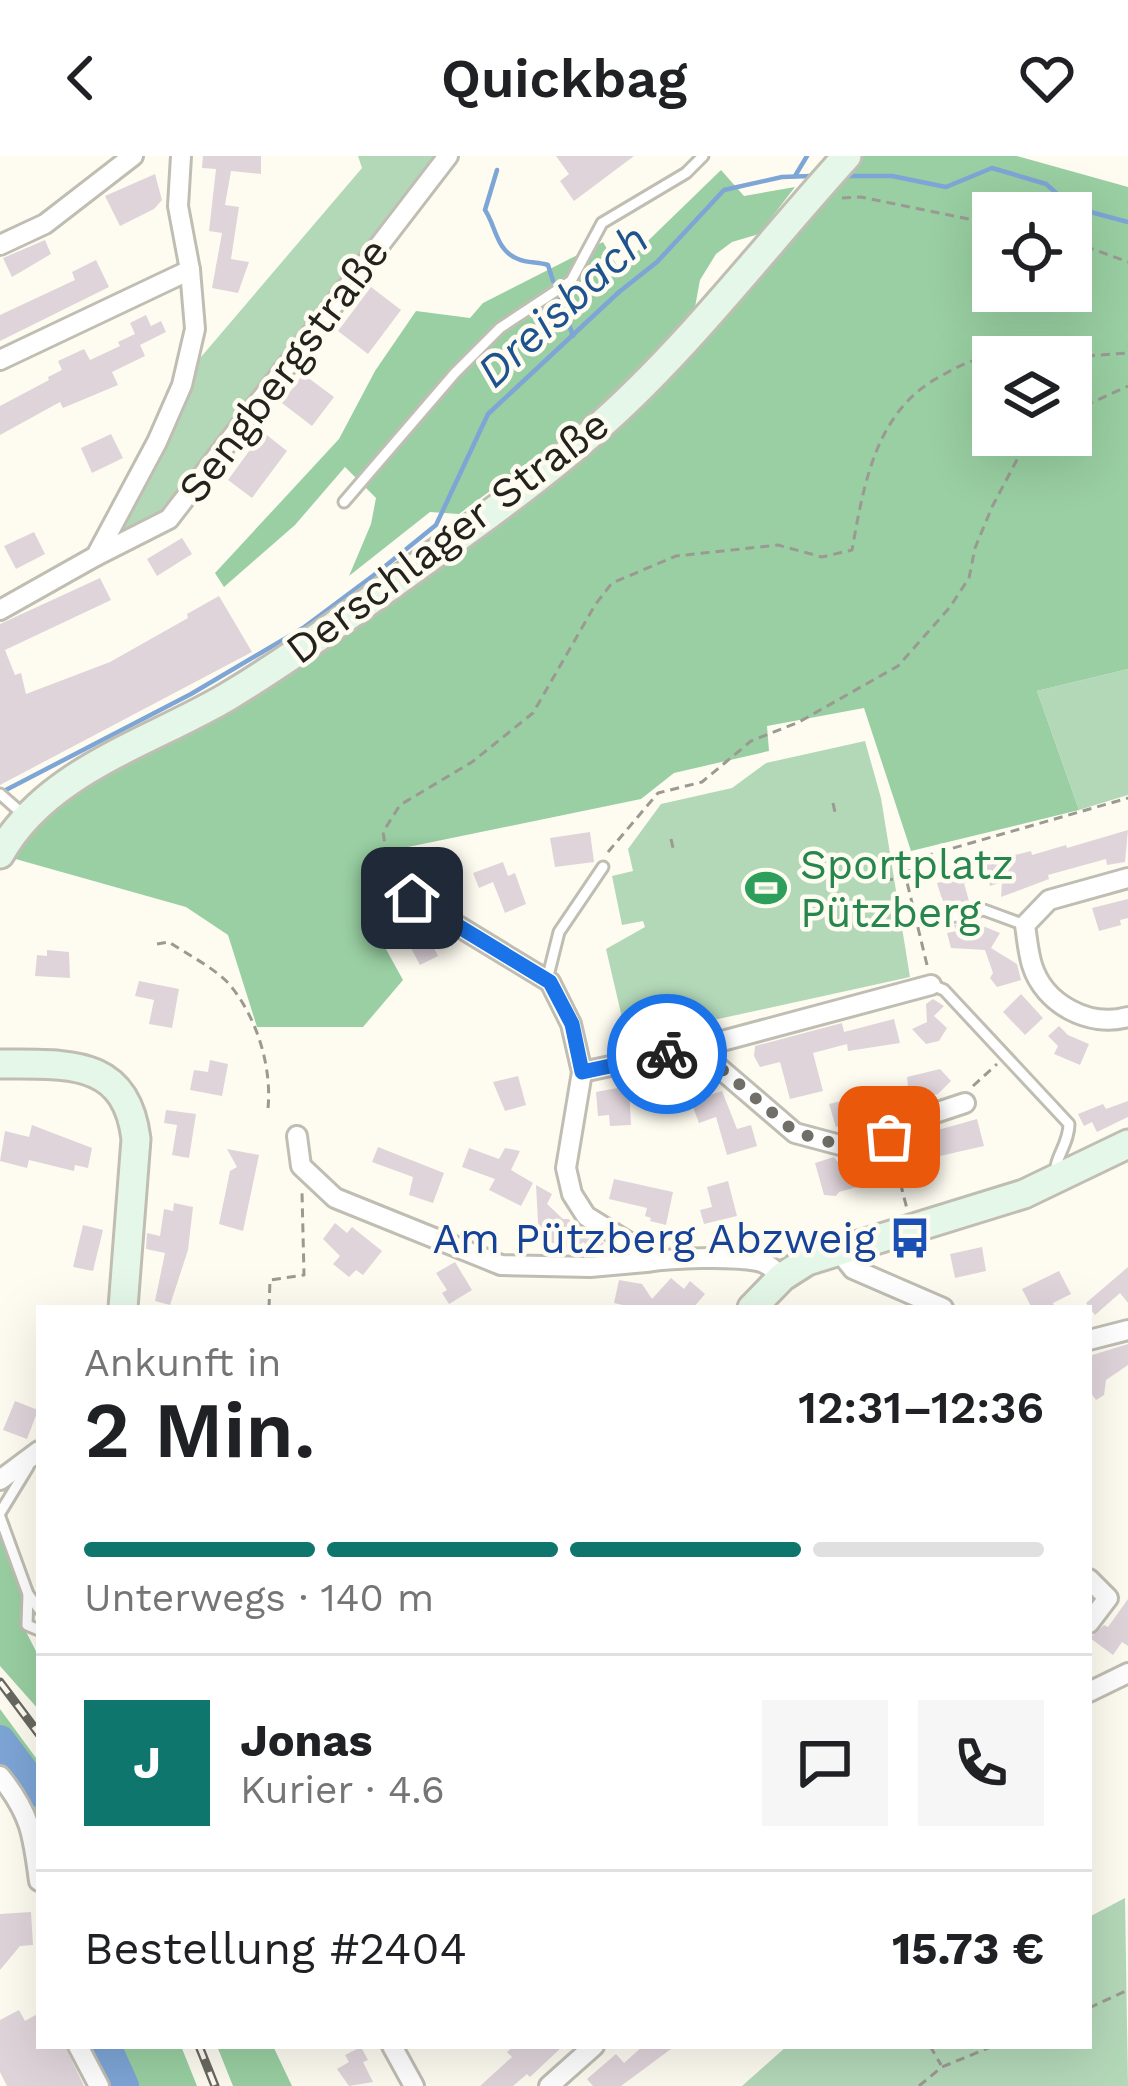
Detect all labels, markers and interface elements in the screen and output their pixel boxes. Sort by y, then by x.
icon: back [48,45,114,111]
icon: heart [1014,45,1080,111]
text: Quickbag [441,47,687,110]
map controls [972,192,1092,456]
button: locate [972,192,1092,312]
water label: Dreisbach [466,213,659,398]
street label: Sengbergstraße [168,228,399,512]
button: layers [972,336,1092,456]
street label: Derschlager Straße [276,399,618,674]
place label: Sportplatz Pützberg [800,840,1014,937]
pin [361,847,463,949]
icon: home [379,865,445,931]
sports icon: Sportplatz Pützberg [743,865,789,911]
courier [607,994,727,1114]
icon: bike [634,1021,700,1087]
pin [838,1086,940,1188]
icon: bag [856,1104,922,1170]
place label: Am Pützberg Abzweig [432,1214,877,1263]
bus stop icon: Am Pützberg Abzweig [887,1215,933,1261]
text: Ankunft in [84,1340,281,1385]
text: 12:31–12:36 [798,1381,1044,1434]
text: 2 Min. [84,1384,316,1476]
text: Unterwegs · 140 m [84,1575,434,1620]
button: chat [762,1700,888,1826]
button: phone [918,1700,1044,1826]
text: Jonas [240,1714,373,1767]
text: J [133,1736,161,1789]
text: Kurier · 4.6 [240,1767,445,1812]
text: Bestellung #2404 [84,1922,467,1975]
text: 15.73 € [892,1922,1044,1975]

